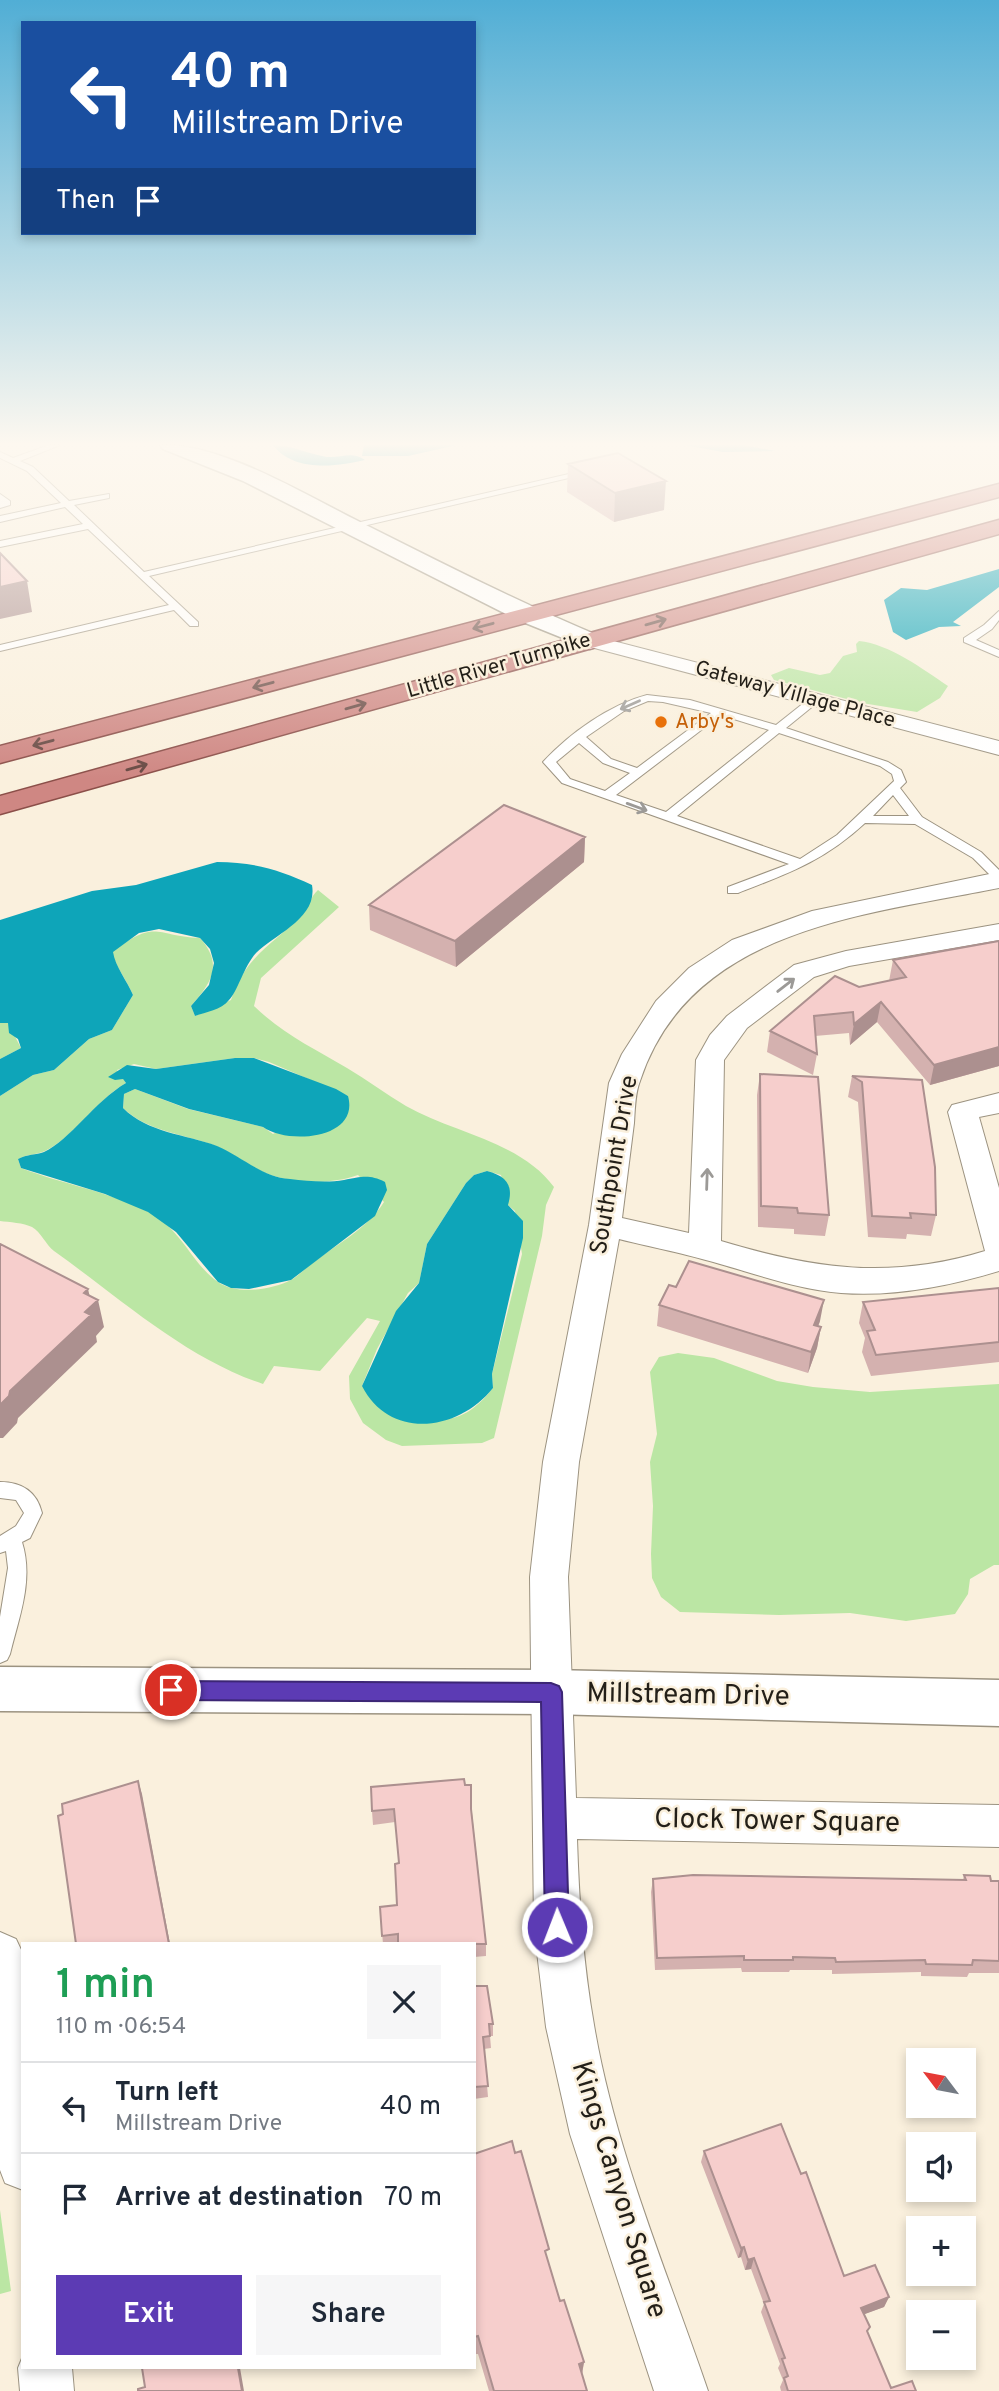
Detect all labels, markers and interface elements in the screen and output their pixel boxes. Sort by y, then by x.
text: 40 m [171,44,290,106]
icon: left [56,49,147,140]
text: Millstream Drive [171,105,404,145]
icon: arrive [129,182,167,220]
text: Then [56,185,115,218]
one-way arrow [645,615,667,628]
one-way arrow [472,620,495,633]
street label: Little River Turnpike [404,627,594,705]
street label: Gateway Village Place [692,655,898,735]
one-way arrow [252,679,275,692]
one-way arrow [344,699,367,712]
one-way arrow [620,699,641,712]
place label: Arby's [675,709,734,736]
marker: Arby's [653,714,669,730]
one-way arrow [32,738,54,751]
one-way arrow [125,760,147,773]
one-way arrow [626,801,647,814]
one-way arrow [776,978,794,993]
street label: Southpoint Drive [584,1073,646,1257]
one-way arrow [700,1168,714,1191]
pin [141,1660,201,1720]
icon: arrive [152,1671,190,1709]
street label: Millstream Drive [586,1676,790,1716]
street label: Clock Tower Square [654,1802,900,1842]
position arrow [520,1890,594,1964]
text: 1 min [56,1960,155,2013]
button: close [367,1965,441,2039]
text: 110 m · 06:54 [56,2013,186,2042]
north arrow [906,2048,976,2118]
map controls [906,2048,976,2370]
street label: Kings Canyon Square [562,2057,674,2323]
text: Turn left [115,2077,219,2110]
icon: left [56,2089,94,2127]
text: 40 m [380,2091,441,2124]
text: Millstream Drive [115,2110,282,2139]
button: sound [906,2132,976,2202]
icon: arrive [56,2180,94,2218]
text: Arrive at destination [115,2182,363,2215]
text: 70 m [384,2182,442,2215]
button: + [906,2216,976,2286]
button: Exit [56,2275,242,2355]
button: Share [256,2275,441,2355]
button: − [906,2300,976,2370]

